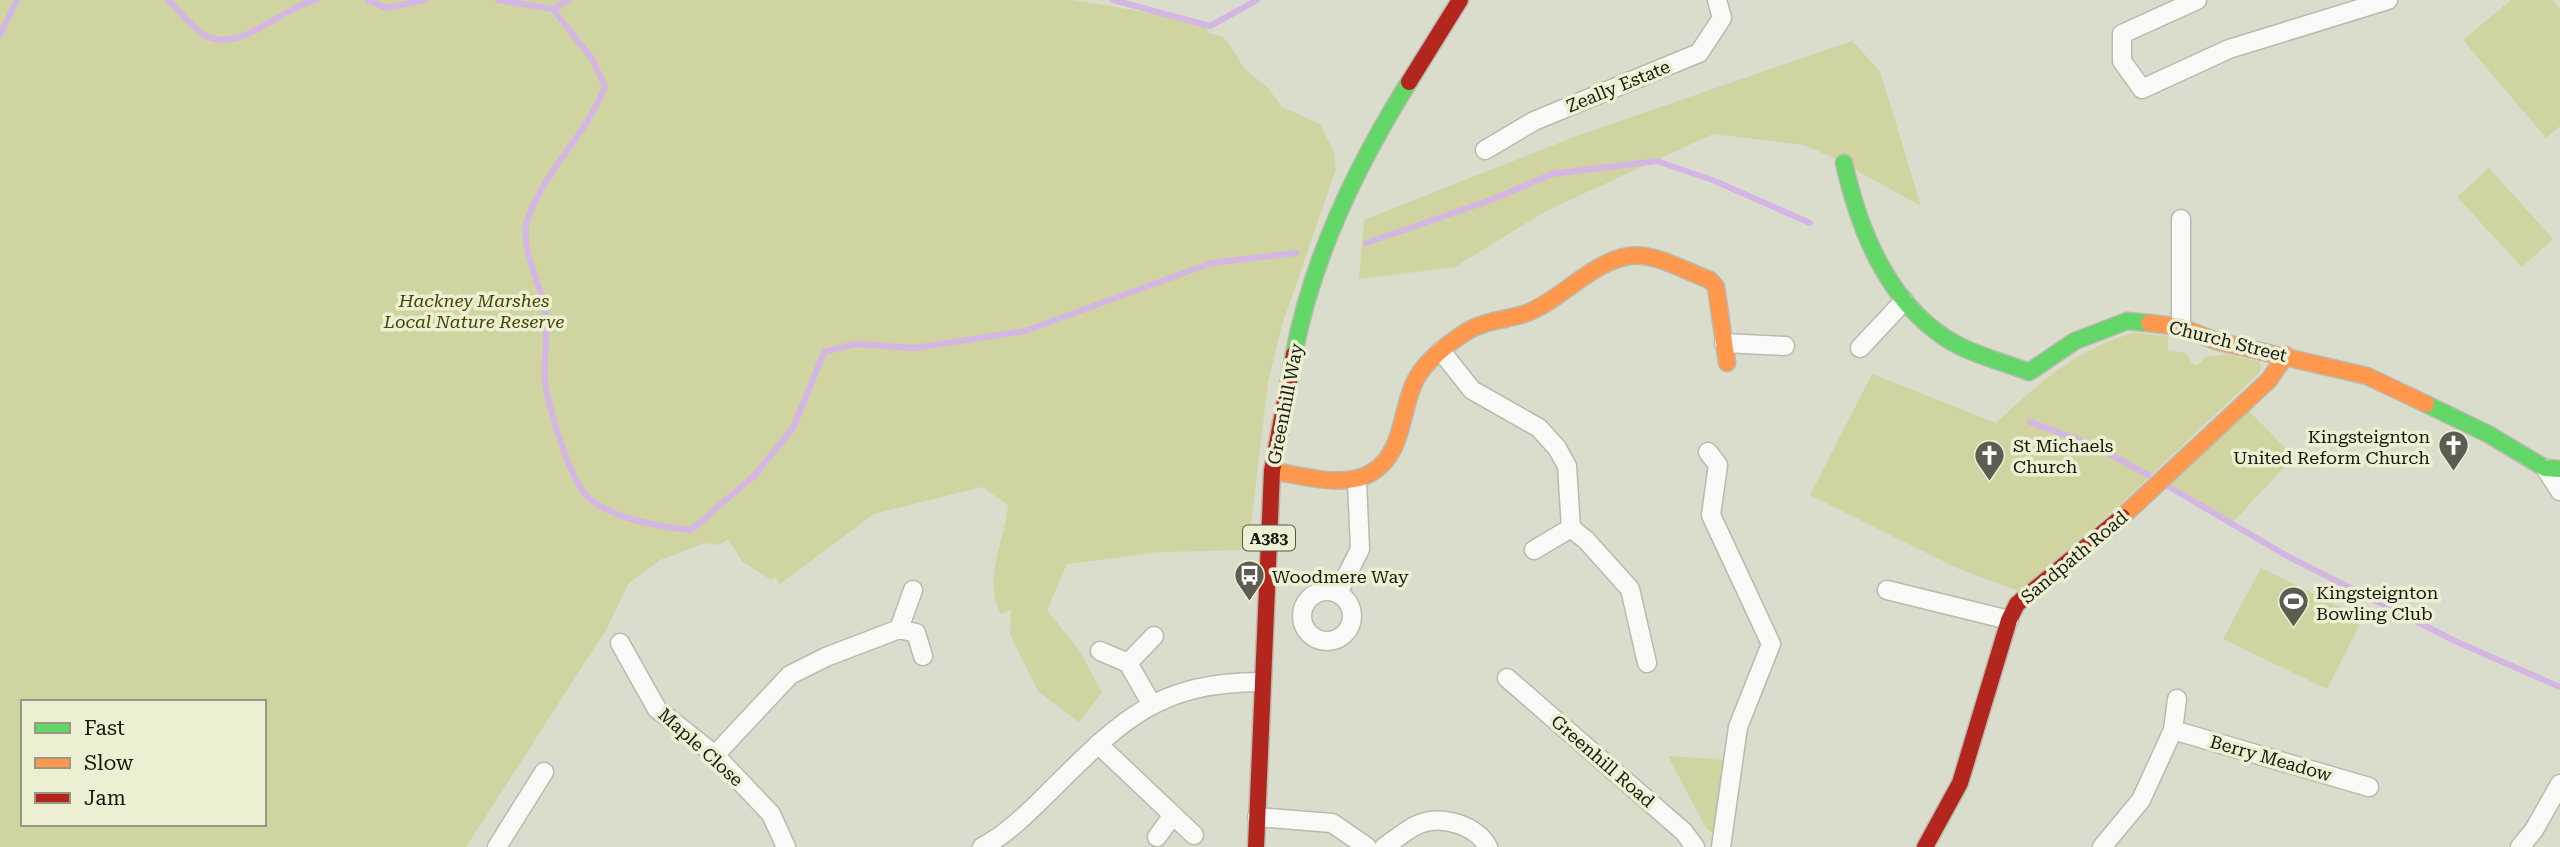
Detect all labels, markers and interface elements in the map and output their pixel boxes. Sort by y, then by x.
street label: Zeally Estate [1563,56,1673,116]
park label: Hackney Marshes Local Nature Reserve [383,290,564,332]
street label: Church Street [2167,316,2289,366]
street label: Greenhill Way [1263,341,1307,466]
place label: Kingsteignton United Reform Church [2233,426,2430,468]
church icon: Kingsteignton United Reform Church [2436,429,2470,473]
place label: St Michaels Church [2013,435,2113,477]
church icon: St Michaels Church [1973,438,2007,482]
street label: Sandpath Road [2017,506,2132,608]
road number: A383 [1243,526,1295,551]
bus stop icon: Woodmere Way [1232,559,1266,603]
place label: Woodmere Way [1272,566,1409,587]
place label: Kingsteignton Bowling Club [2316,582,2439,624]
sports icon: Kingsteignton Bowling Club [2276,585,2310,629]
legend [21,700,266,826]
street label: Maple Close [654,704,748,790]
street label: Greenhill Road [1547,711,1659,812]
text: Fast [84,716,125,740]
street label: Berry Meadow [2208,731,2334,785]
text: Slow [84,751,134,775]
text: Jam [84,786,126,810]

